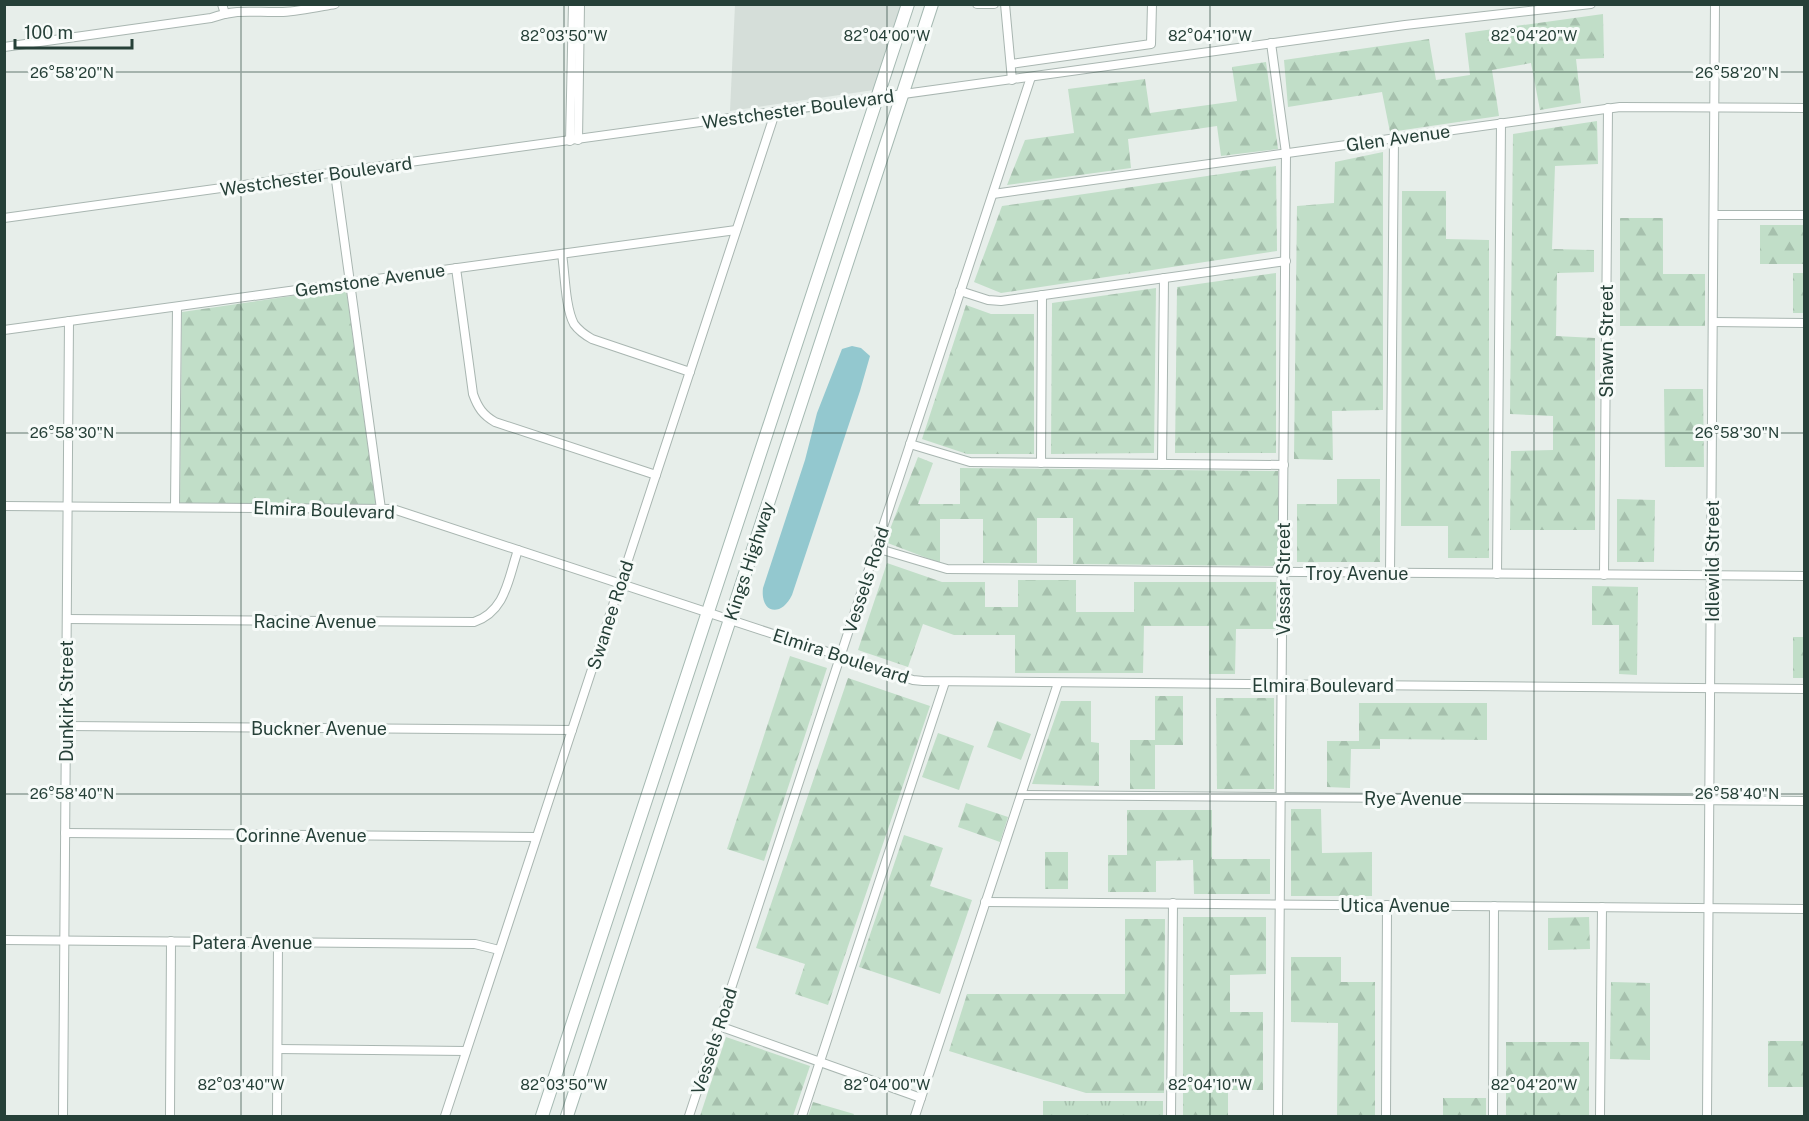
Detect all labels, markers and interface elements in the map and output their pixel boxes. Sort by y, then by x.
scale bar [15,12,132,50]
text: 100 m [24,22,73,43]
text: 82°03'50"W [520,27,608,44]
text: 82°04'00"W [844,27,930,44]
text: 82°04'10"W [1168,27,1252,44]
text: 82°04'20"W [1491,27,1577,44]
text: 26°58'20"N [30,64,114,81]
text: 26°58'20"N [1695,64,1779,81]
street label: Westchester Boulevard [701,85,895,133]
street label: Glen Avenue [1345,120,1451,156]
street label: Westchester Boulevard [219,152,413,200]
street label: Gemstone Avenue [294,259,446,301]
street label: Shawn Street [1596,284,1617,398]
text: 26°58'30"N [30,424,114,441]
text: 26°58'30"N [1695,424,1779,441]
street label: Elmira Boulevard [253,497,395,523]
street label: Kings Highway [720,498,778,623]
street label: Idlewild Street [1702,500,1723,622]
street label: Vassar Street [1273,522,1294,636]
street label: Vessels Road [839,524,893,636]
street label: Swanee Road [582,558,638,672]
street label: Troy Avenue [1306,563,1408,584]
street label: Racine Avenue [254,611,376,632]
street label: Elmira Boulevard [770,624,912,688]
street label: Dunkirk Street [56,640,77,762]
street label: Elmira Boulevard [1252,675,1394,696]
street label: Buckner Avenue [251,718,387,739]
text: 26°58'40"N [30,785,114,802]
text: 26°58'40"N [1695,785,1779,802]
street label: Rye Avenue [1364,788,1462,809]
street label: Corinne Avenue [235,825,367,846]
street label: Utica Avenue [1340,895,1450,916]
street label: Patera Avenue [192,932,312,953]
street label: Vessels Road [687,985,741,1097]
text: 82°03'40"W [197,1076,285,1093]
text: 82°03'50"W [520,1076,608,1093]
text: 82°04'00"W [844,1076,930,1093]
text: 82°04'10"W [1168,1076,1252,1093]
text: 82°04'20"W [1491,1076,1577,1093]

